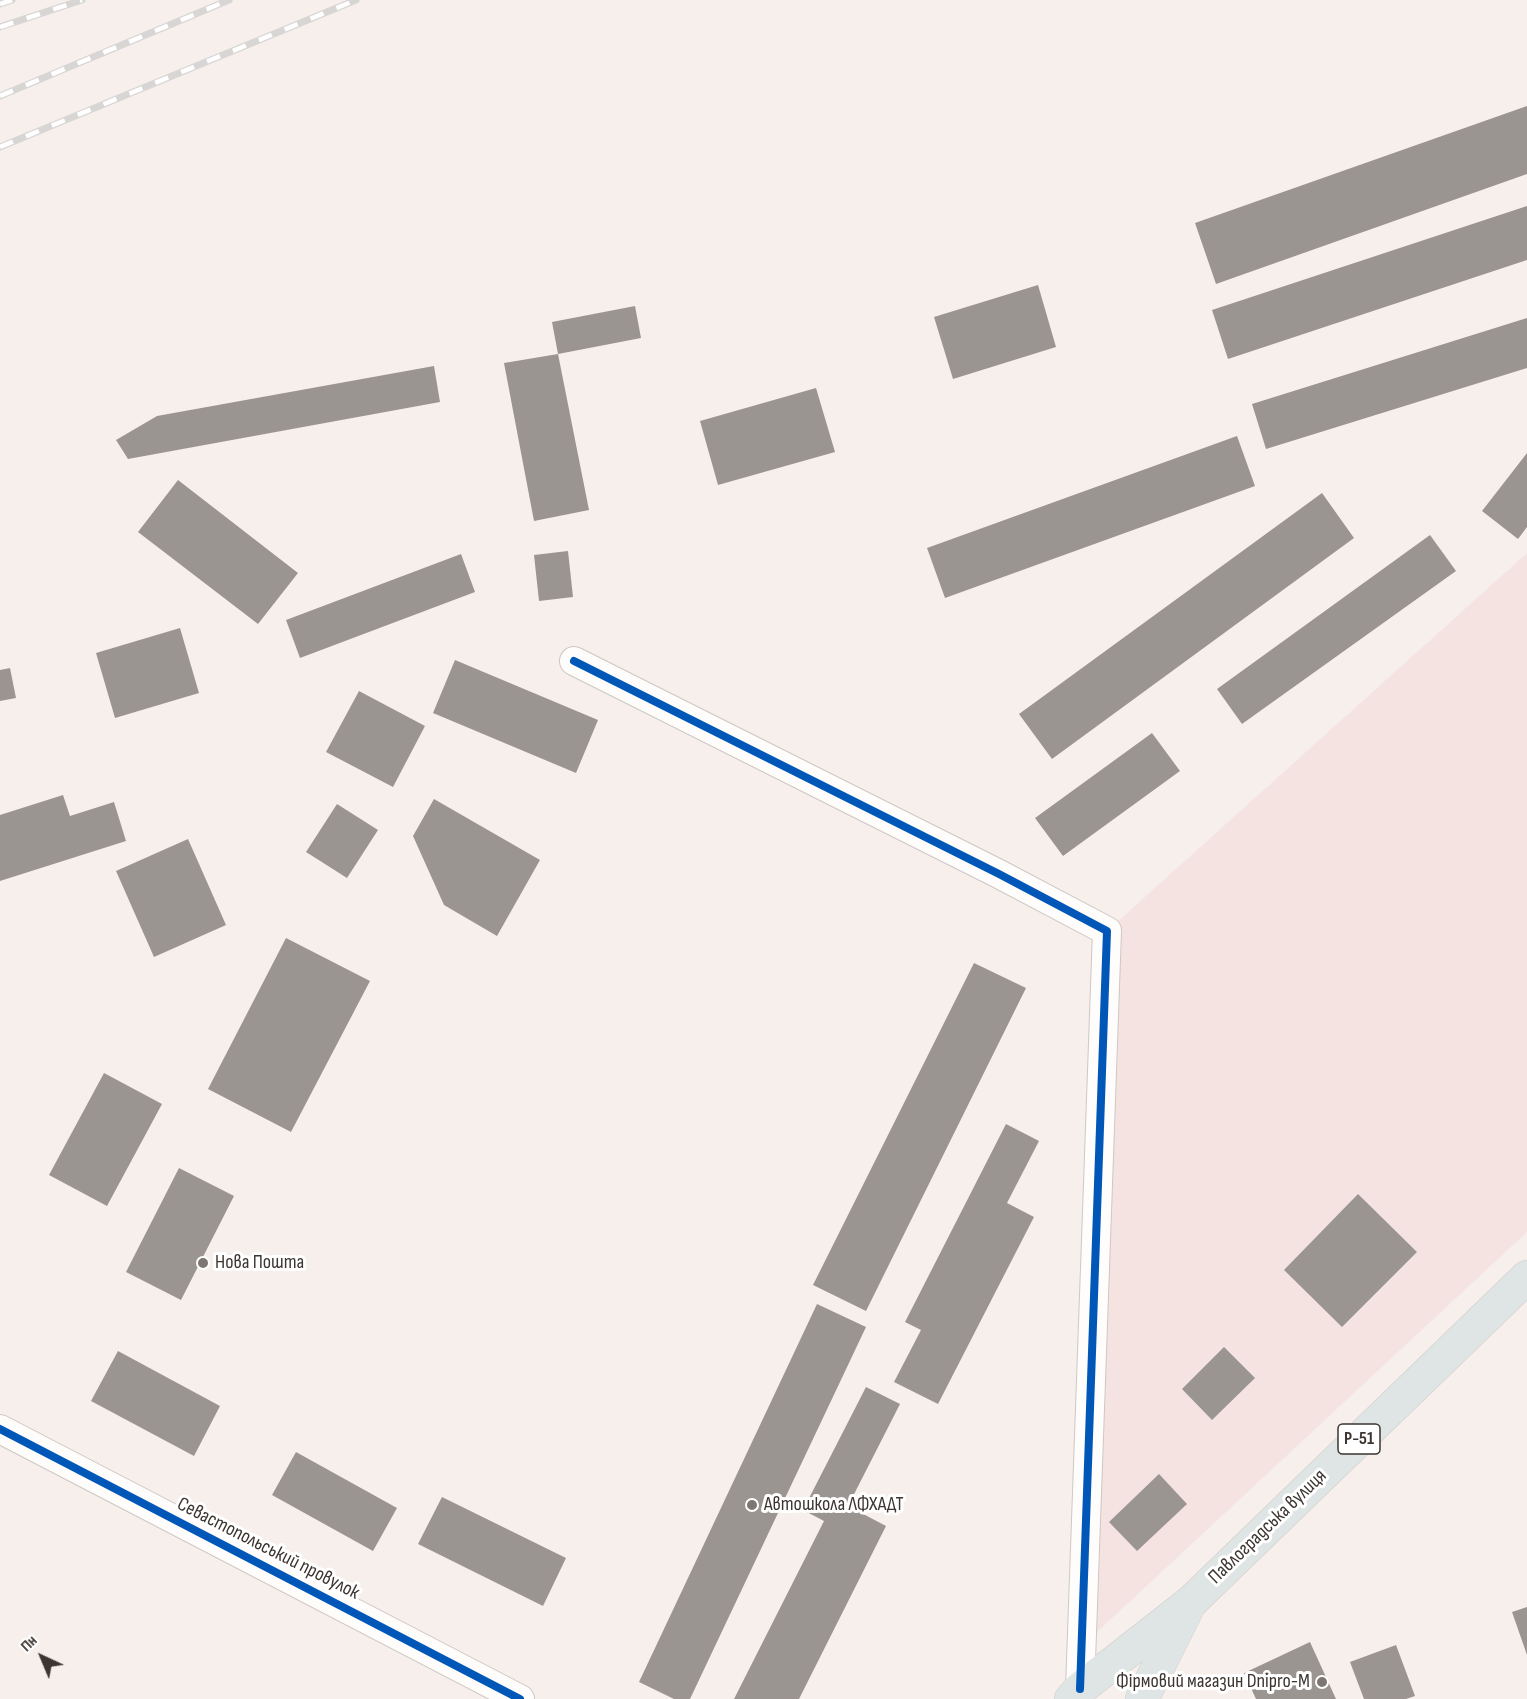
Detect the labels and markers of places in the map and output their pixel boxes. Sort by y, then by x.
place label: Нова Пошта [215,1251,304,1275]
marker: Нова Пошта [196,1256,210,1270]
place label: Автошкола ЛФХАДТ [764,1493,904,1517]
marker: Автошкола ЛФХАДТ [745,1498,759,1512]
place label: Фірмовий магазин Dnipro-M [1116,1670,1310,1694]
marker: Фірмовий магазин Dnipro-M [1315,1675,1329,1689]

